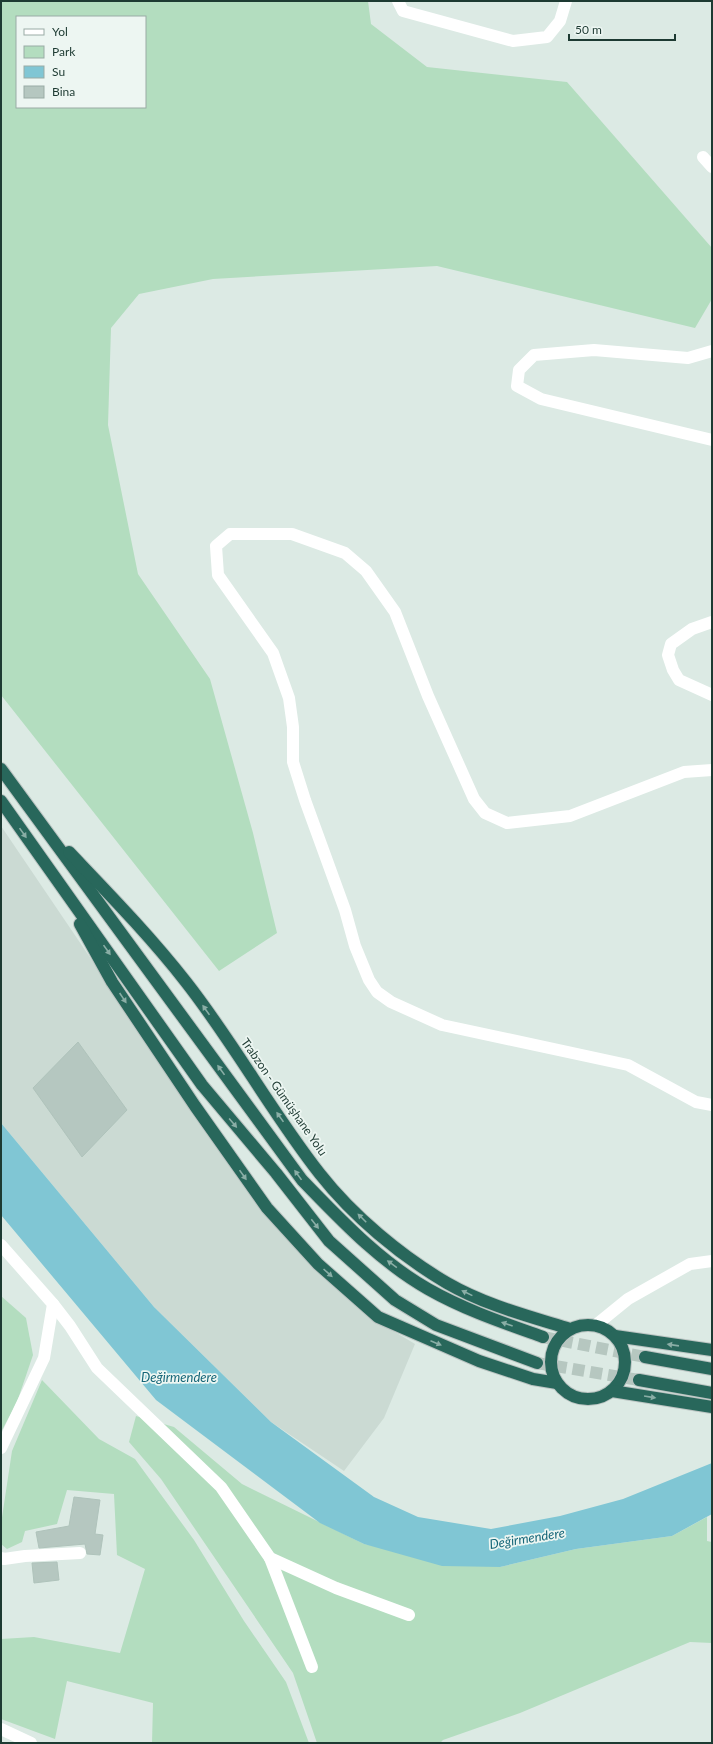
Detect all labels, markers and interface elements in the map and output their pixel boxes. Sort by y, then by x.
legend [16,16,146,108]
scale bar [569,16,675,42]
text: 50 m [575,22,602,37]
text: Yol [52,24,68,39]
text: Park [52,44,76,59]
text: Su [52,64,65,79]
text: Bina [52,84,75,99]
one-way arrow [19,828,27,838]
one-way arrow [103,945,111,956]
one-way arrow [119,993,127,1003]
one-way arrow [202,1005,210,1016]
street label: Trabzon - Gümüşhane Yolu [238,1035,331,1158]
one-way arrow [217,1065,225,1075]
one-way arrow [276,1112,284,1122]
one-way arrow [229,1117,238,1128]
one-way arrow [239,1170,247,1180]
one-way arrow [294,1170,302,1180]
one-way arrow [357,1213,367,1223]
one-way arrow [311,1218,320,1229]
one-way arrow [387,1260,397,1268]
one-way arrow [323,1268,333,1277]
one-way arrow [462,1290,473,1296]
one-way arrow [500,1320,512,1326]
one-way arrow [430,1340,441,1346]
one-way arrow [667,1342,679,1348]
water label: Değirmendere [141,1369,217,1385]
one-way arrow [644,1394,656,1400]
water label: Değirmendere [488,1524,566,1552]

